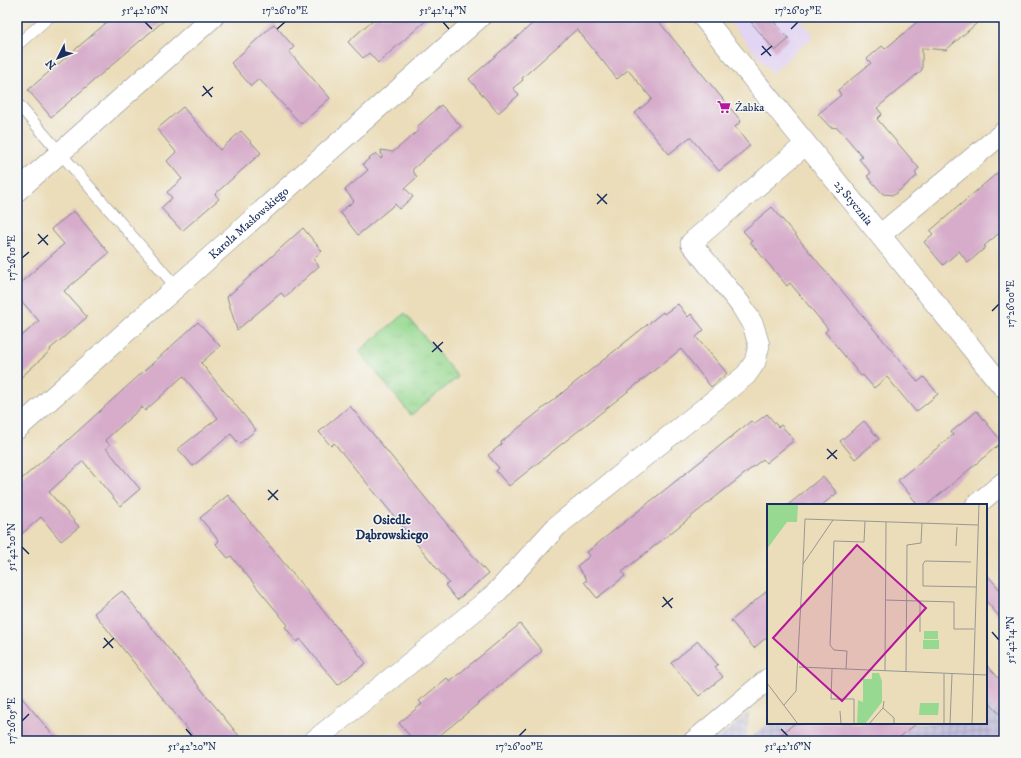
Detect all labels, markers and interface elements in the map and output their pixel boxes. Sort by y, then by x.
text: 51°42'16"N [121,5,169,17]
text: 17°26'10"E [262,5,308,17]
text: 51°42'14"N [419,5,467,17]
text: 17°26'05"E [774,5,822,17]
north arrow [38,38,78,78]
text: N [43,56,60,72]
supermarket icon: Żabka [716,99,732,115]
place label: Żabka [735,100,765,115]
street label: 23 Stycznia [831,177,877,229]
street label: Karola Masłowskiego [206,183,292,262]
text: 17°26'10"E [6,235,18,281]
text: 17°26'00"E [1005,280,1017,328]
inset map [767,504,987,724]
district label: Osiedle Dąbrowskiego [356,512,429,544]
text: 51°42'20"N [6,523,18,571]
text: 51°42'14"N [1005,616,1017,664]
text: 17°26'05"E [6,697,18,745]
text: 51°42'20"N [168,741,216,753]
text: 17°26'00"E [495,741,543,753]
text: 51°42'16"N [764,741,812,753]

